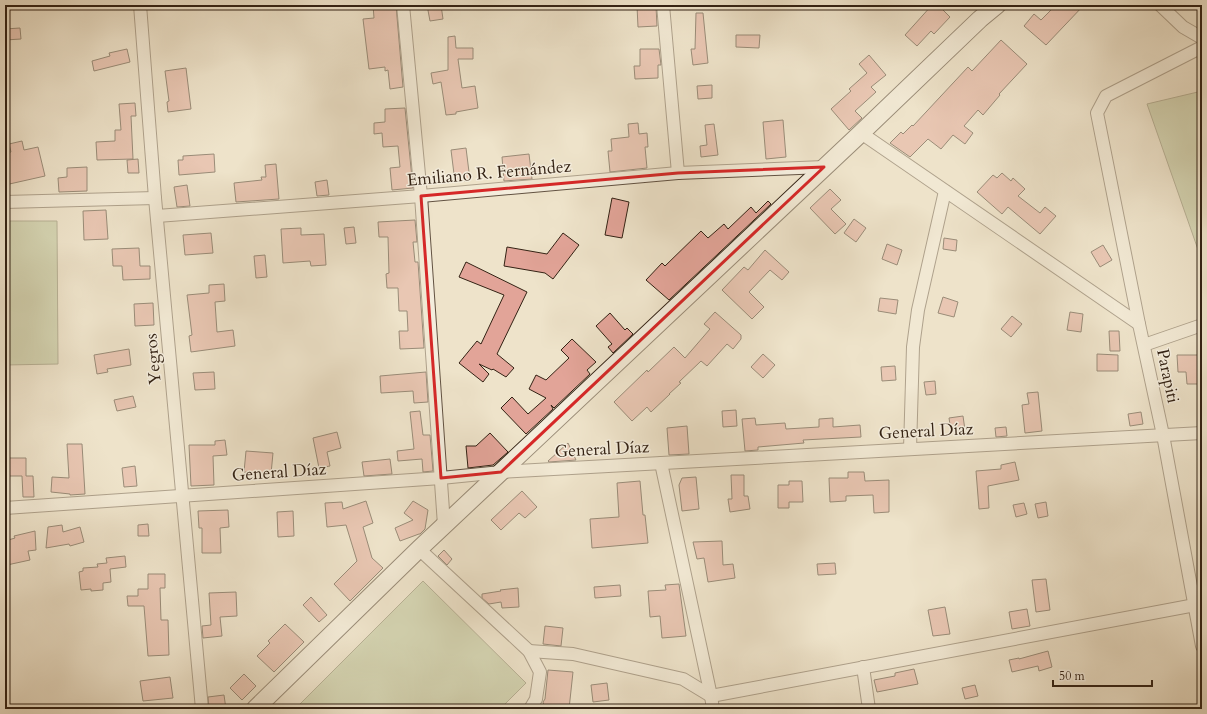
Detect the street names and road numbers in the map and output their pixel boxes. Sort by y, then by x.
street label: Emiliano R. Fernández [406,154,572,192]
street label: Yegros [139,332,167,385]
street label: Parapiti [1151,347,1185,405]
street label: General Díaz [878,417,974,445]
street label: General Díaz [554,435,650,463]
street label: General Díaz [231,457,327,487]

